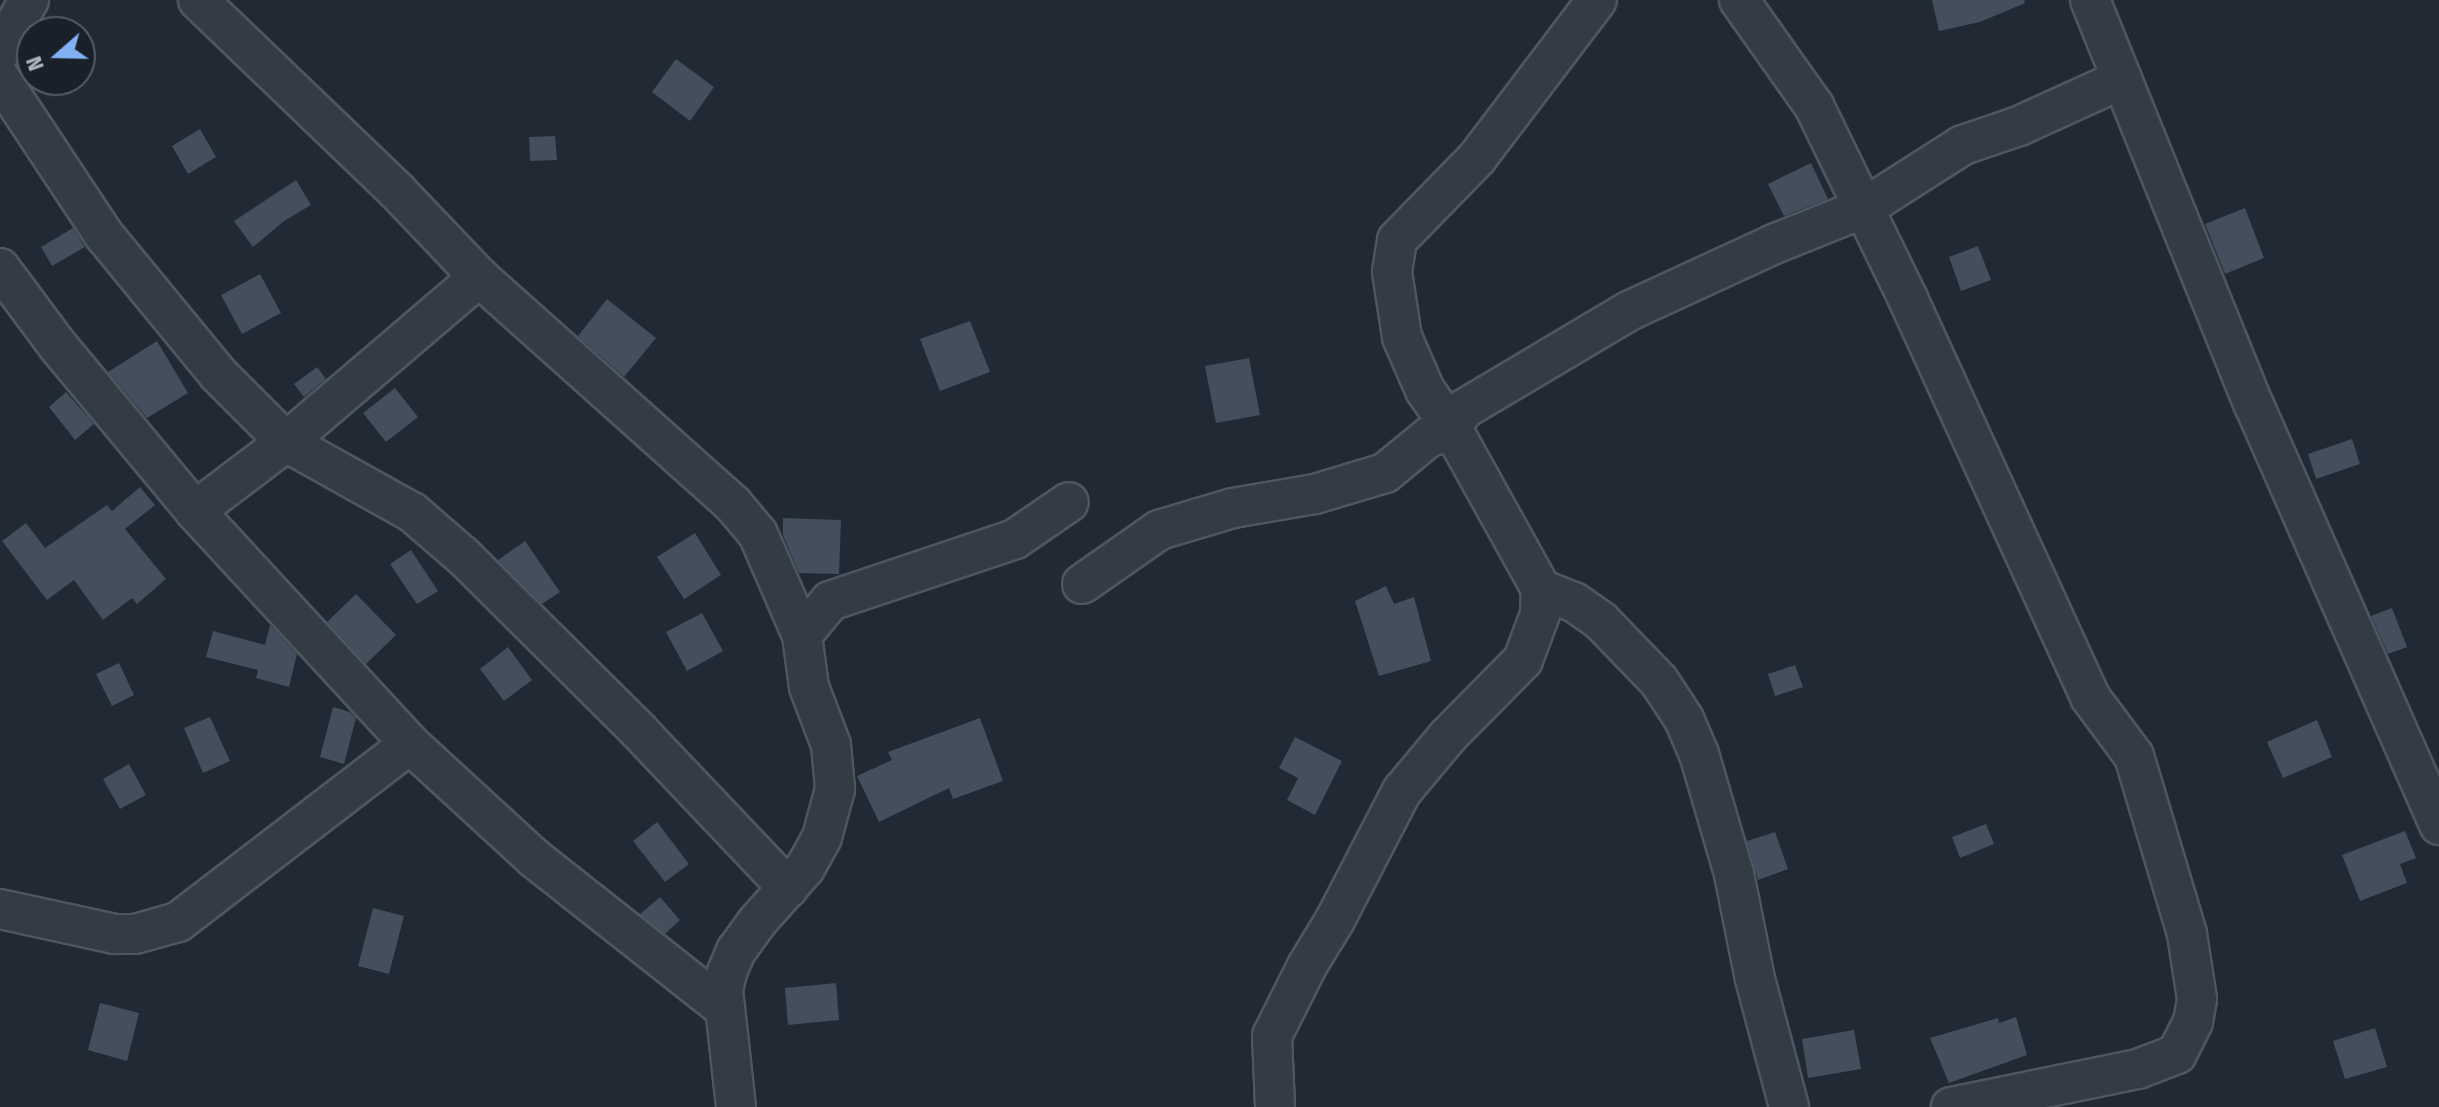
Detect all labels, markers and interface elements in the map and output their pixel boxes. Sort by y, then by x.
north arrow [16,16,96,96]
text: N [20,53,50,75]

